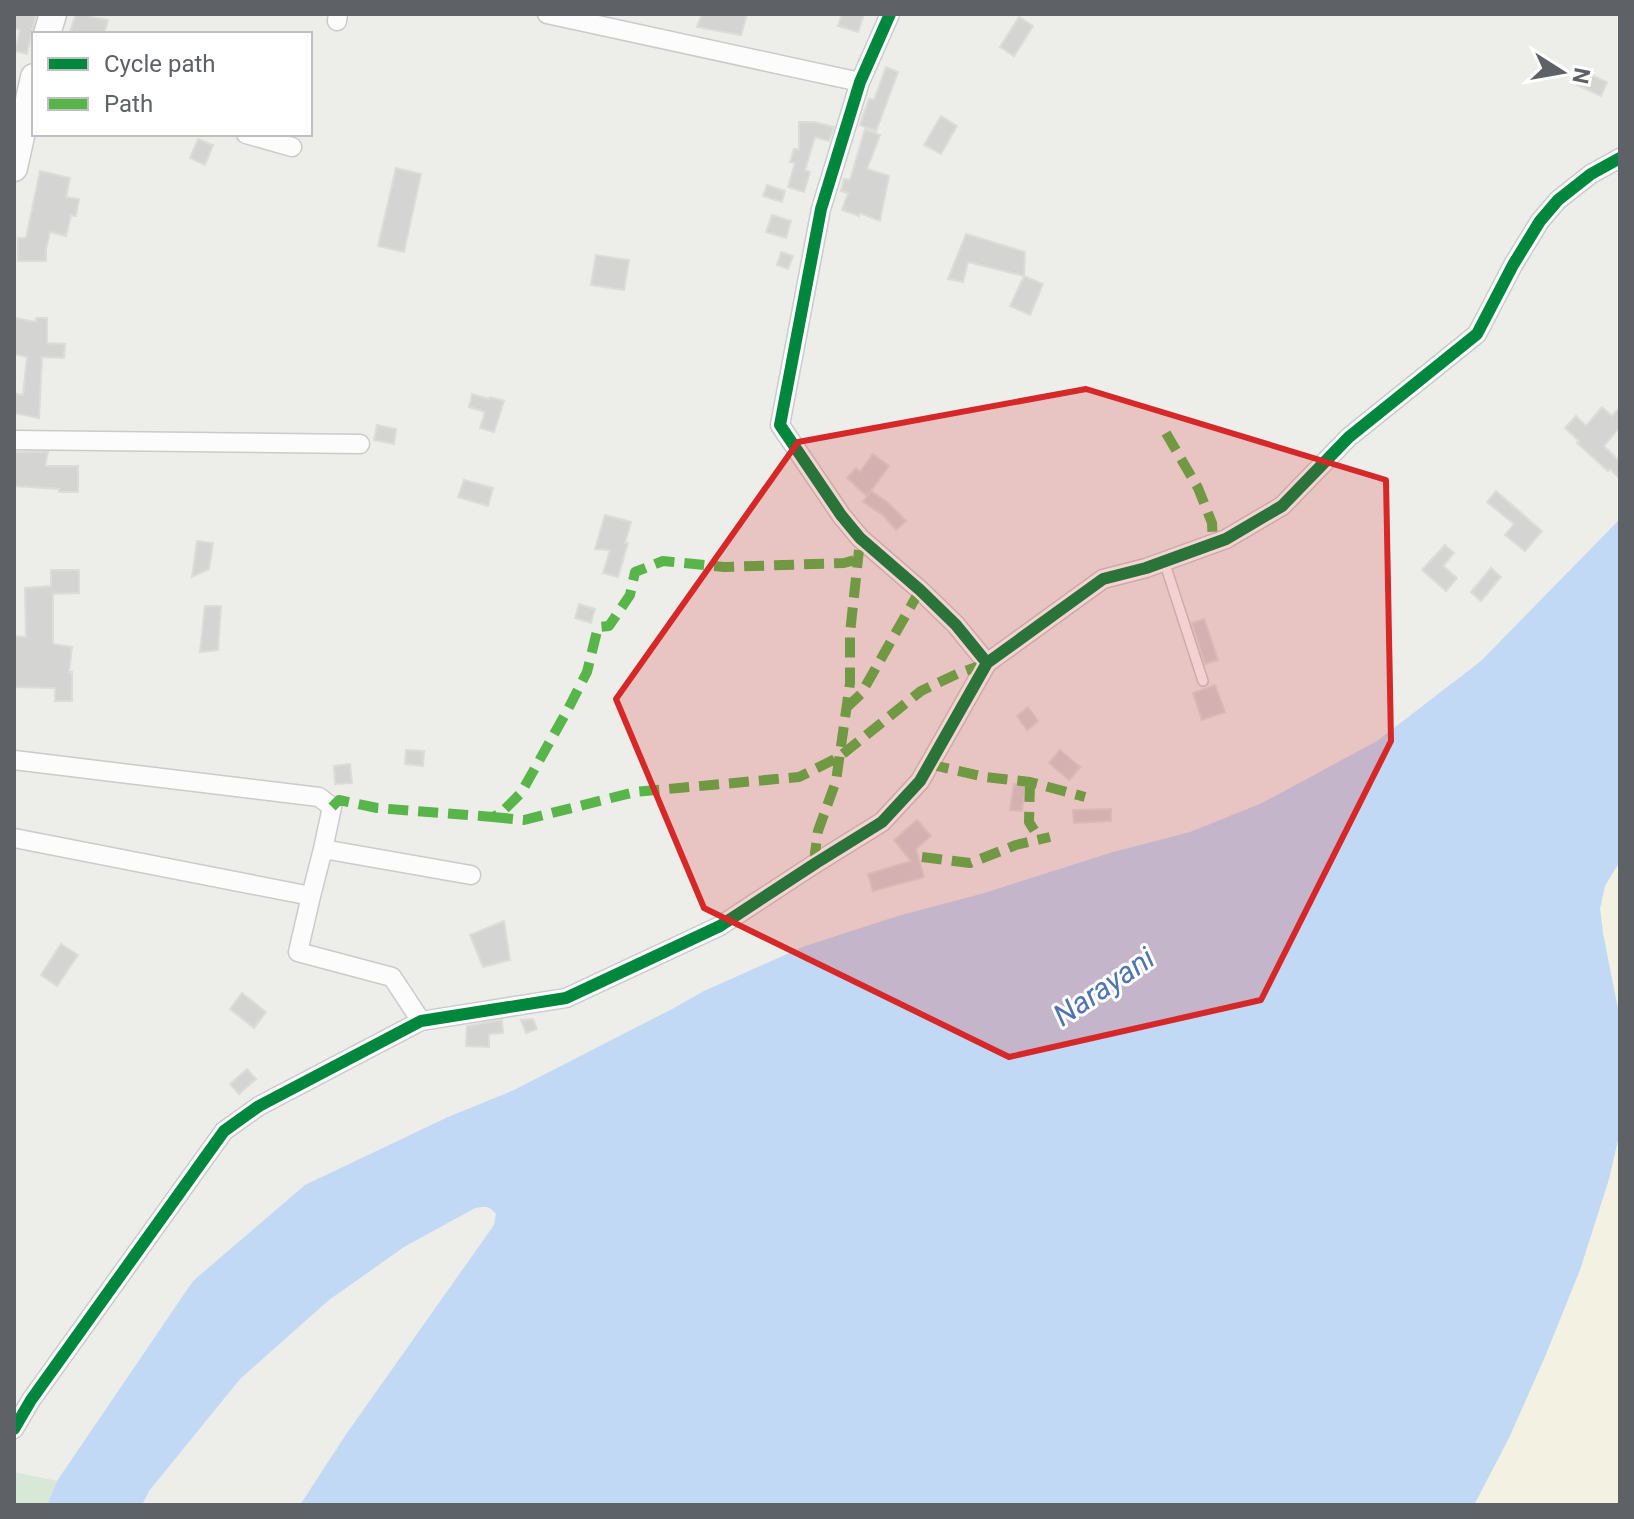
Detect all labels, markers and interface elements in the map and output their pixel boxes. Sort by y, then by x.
legend [32,32,312,136]
north arrow [1522,32,1602,112]
text: Cycle path [104,50,216,78]
text: N [1567,66,1595,86]
text: Path [104,90,153,118]
water label: Narayani [1047,940,1162,1033]

